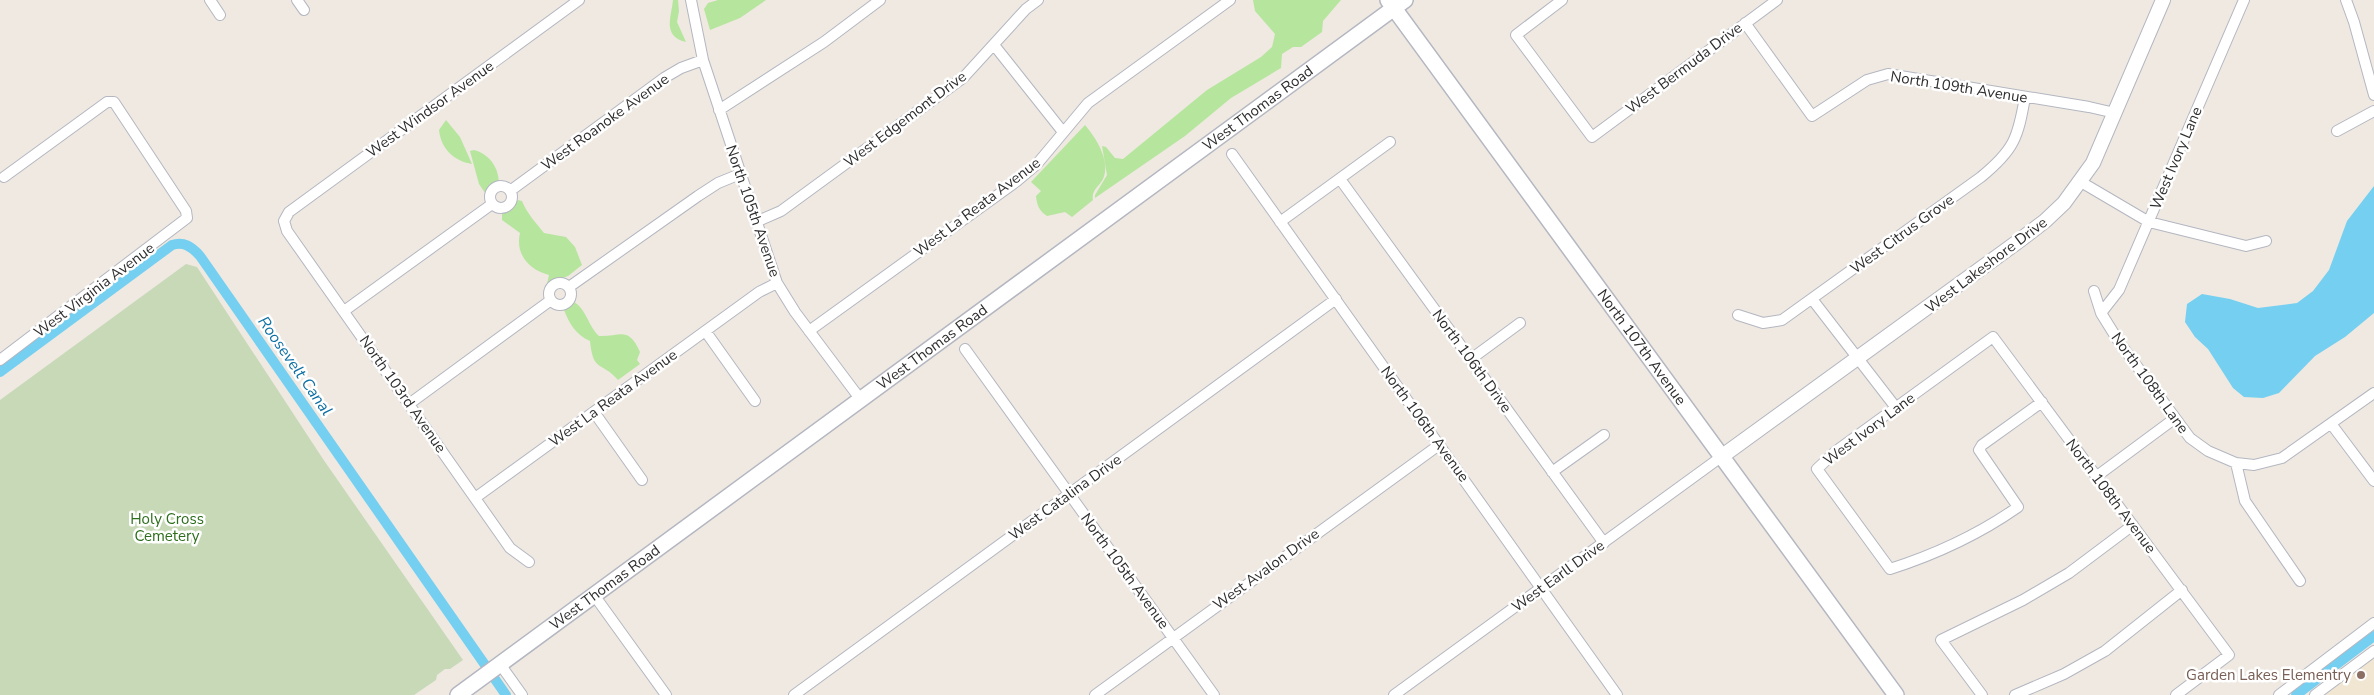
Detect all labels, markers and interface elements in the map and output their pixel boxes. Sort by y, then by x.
street label: West Bermuda Drive [1622,18,1746,118]
street label: West Windsor Avenue [362,56,498,162]
street label: West Thomas Road [1198,61,1317,155]
street label: West Edgemont Drive [840,66,970,172]
street label: North 109th Avenue [1889,66,2029,108]
street label: West Roanoke Avenue [537,69,673,175]
street label: West Ivory Lane [2145,104,2207,212]
street label: North 105th Avenue [721,142,785,280]
street label: West La Reata Avenue [910,153,1044,261]
street label: West Citrus Grove [1846,190,1958,278]
street label: West Lakeshore Drive [1921,212,2051,318]
street label: West Virginia Avenue [30,238,158,342]
street label: North 107th Avenue [1593,285,1691,409]
street label: West Thomas Road [873,300,991,394]
street label: North 106th Drive [1428,305,1516,417]
water label: Roosevelt Canal [253,312,338,420]
street label: North 108th Lane [2107,329,2193,437]
street label: North 103rd Avenue [355,331,451,457]
street label: West La Reata Avenue [545,345,681,451]
street label: North 106th Avenue [1376,362,1474,486]
street label: West Ivory Lane [1819,388,1919,470]
street label: North 108th Avenue [2061,435,2161,557]
street label: West Catalina Drive [1005,449,1125,545]
park label: Holy Cross Cemetery [130,509,204,546]
street label: North 105th Avenue [1076,509,1174,633]
street label: West Avalon Drive [1209,524,1323,614]
street label: West Earll Drive [1508,536,1608,616]
street label: West Thomas Road [545,540,664,635]
place label: Garden Lakes Elementry [2186,665,2351,685]
marker: Garden Lakes Elementry [2355,669,2367,681]

